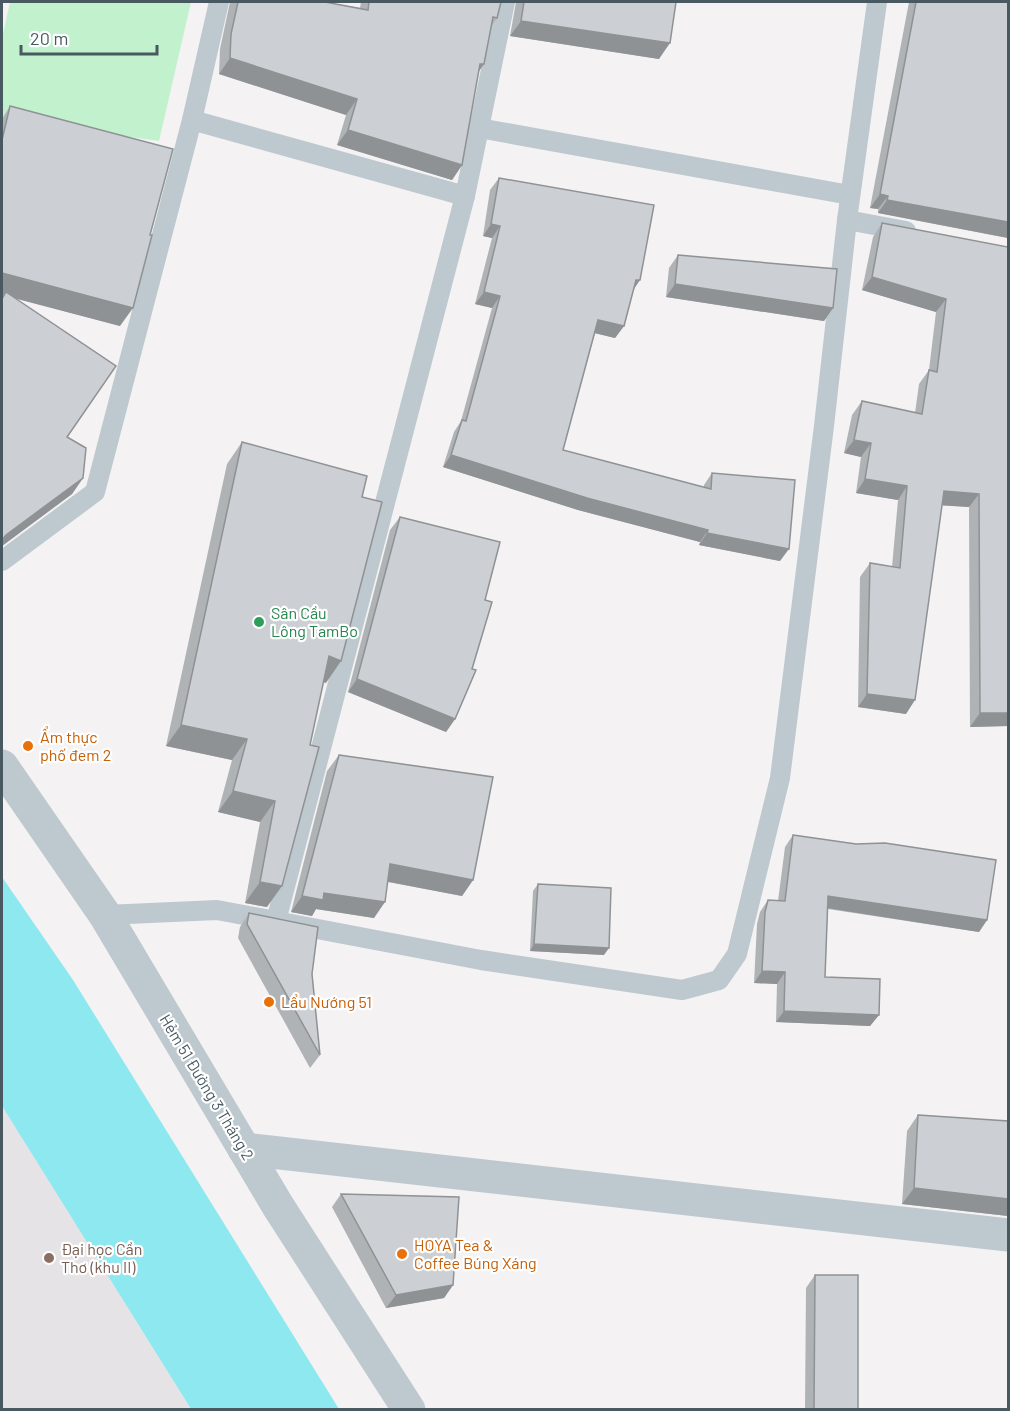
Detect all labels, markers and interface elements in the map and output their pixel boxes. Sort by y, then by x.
scale bar [21,18,158,56]
text: 20 m [30,27,68,49]
place label: Sân Cầu Lông TamBo [271,603,358,640]
marker: Sân Cầu Lông TamBo [252,615,266,629]
place label: Ẩm thực phố đem 2 [40,726,111,764]
marker: Ẩm thực phố đem 2 [21,739,35,753]
place label: Lẩu Nướng 51 [281,992,372,1011]
marker: Lẩu Nướng 51 [262,995,276,1009]
street label: Hẻm 51 Đường 3 Tháng 2 [156,1010,258,1163]
place label: HOYA Tea & Coffee Búng Xáng [414,1235,537,1272]
place label: Đại học Cần Thơ (khu II) [61,1239,142,1276]
marker: HOYA Tea & Coffee Búng Xáng [395,1247,409,1261]
marker: Đại học Cần Thơ (khu II) [42,1251,56,1265]

